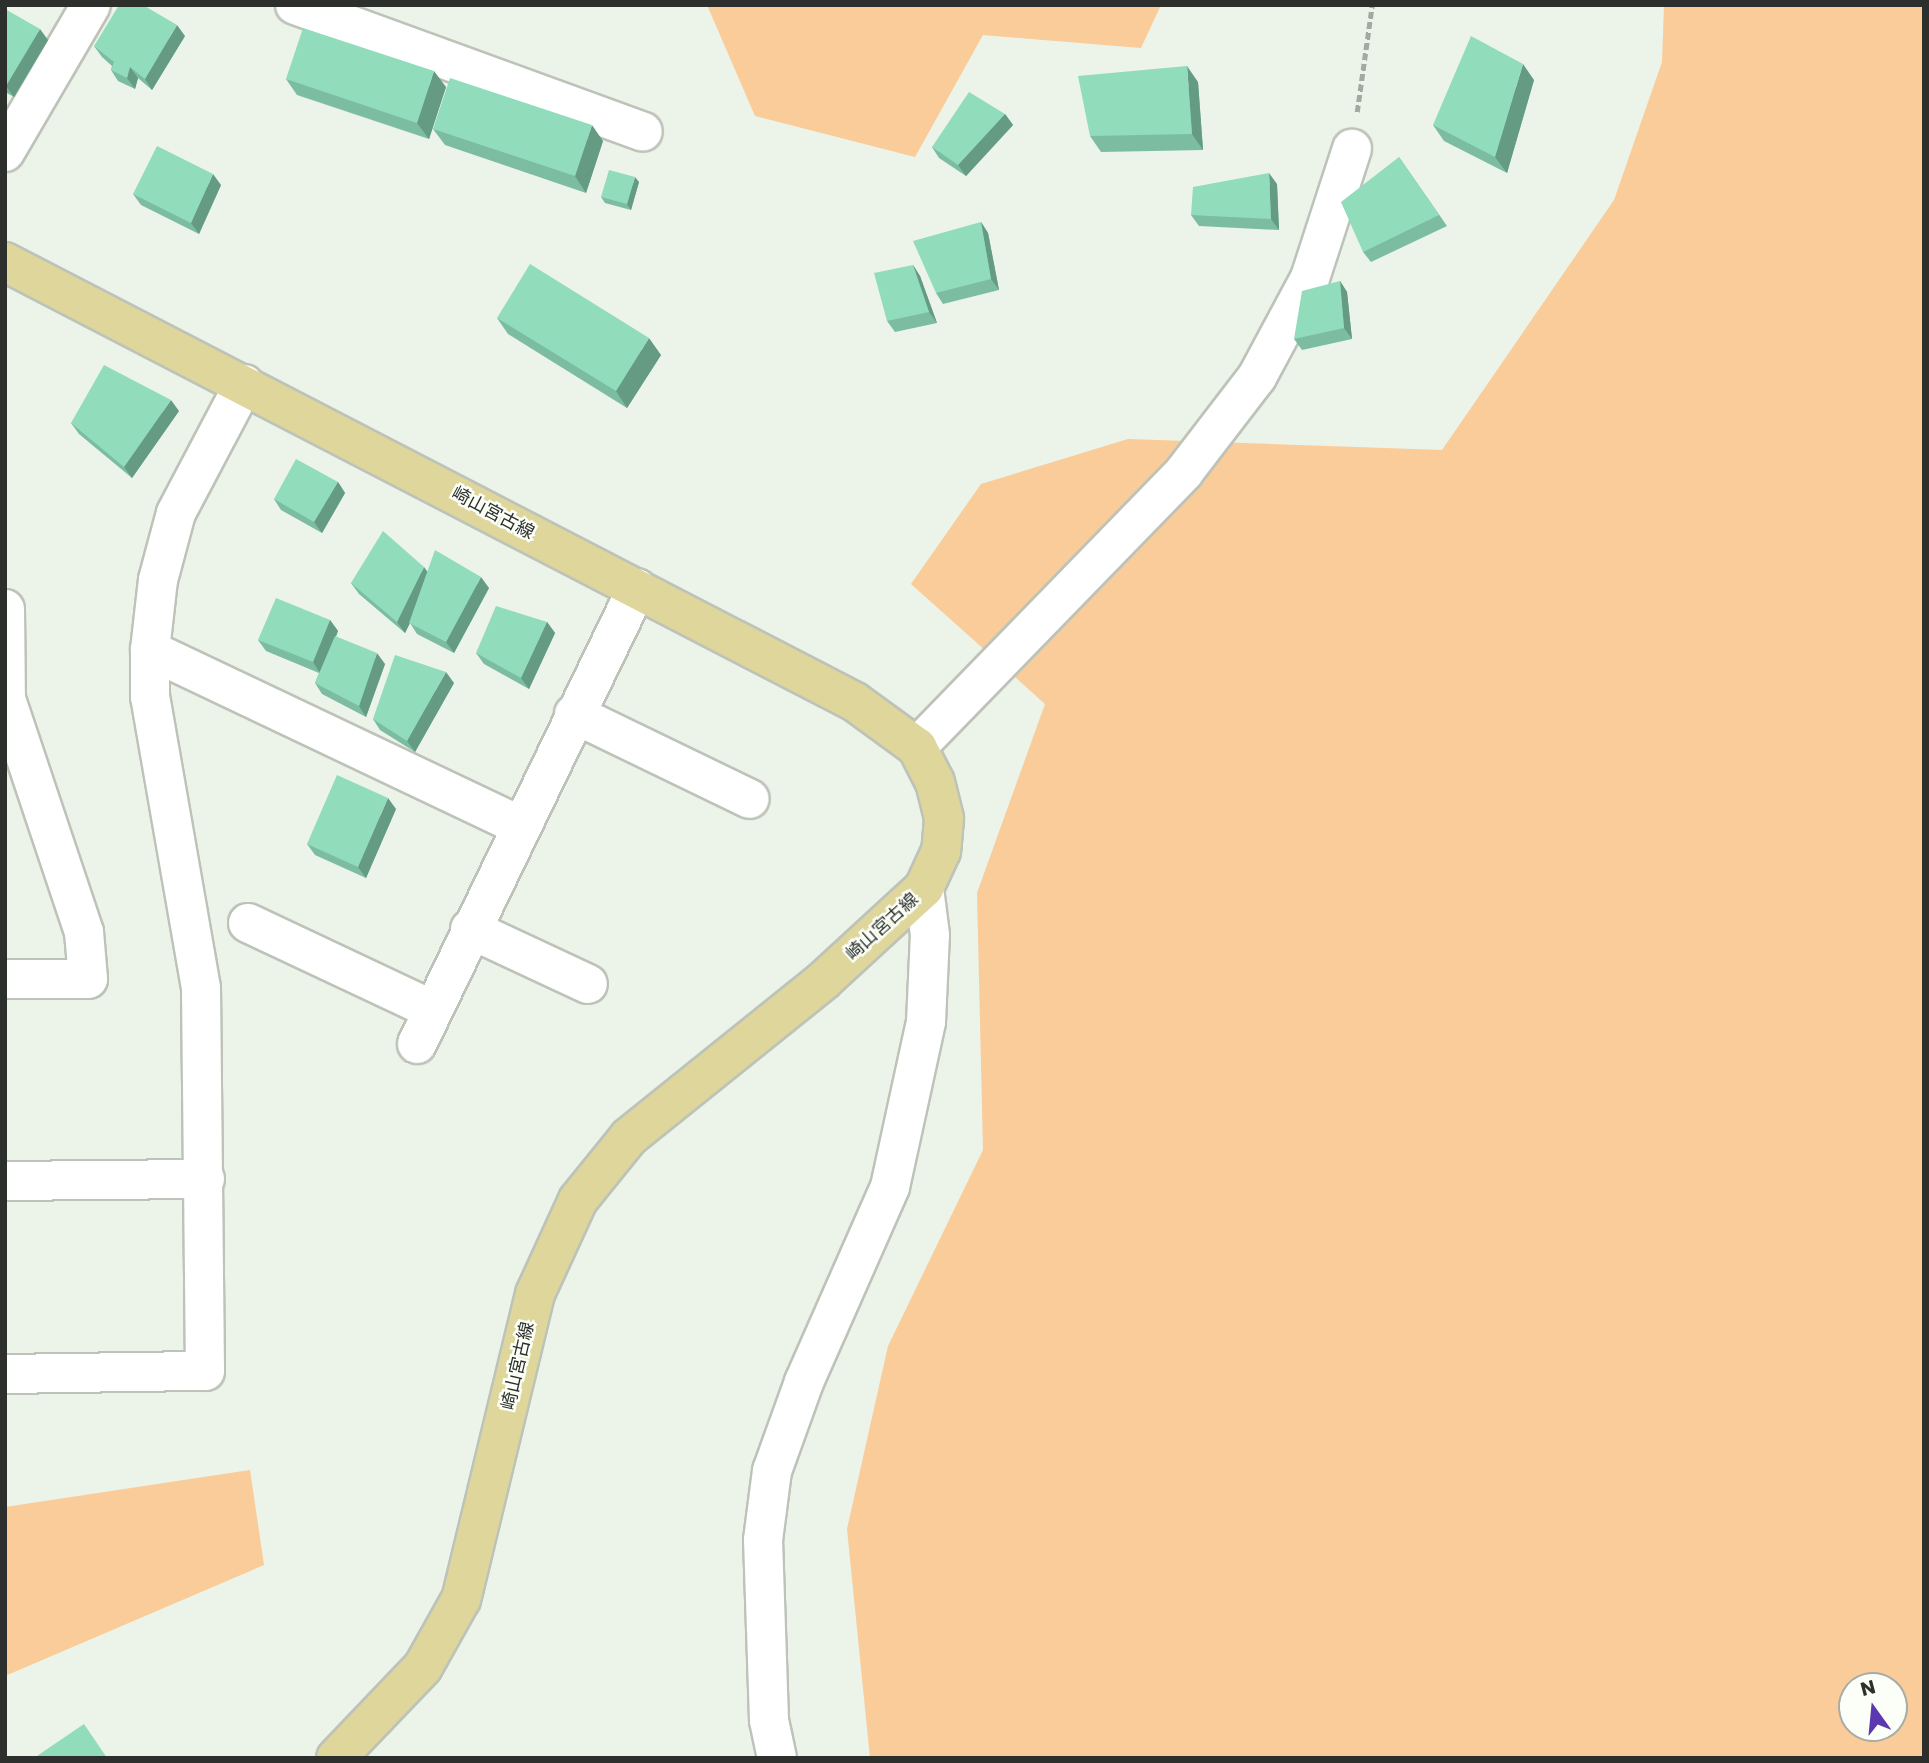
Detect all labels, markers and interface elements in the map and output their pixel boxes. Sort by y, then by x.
street label: 崎山宮古線 [448,482,538,544]
street label: 崎山宮古線 [841,889,923,965]
street label: 崎山宮古線 [497,1320,539,1412]
north arrow [1838,1672,1908,1742]
text: N [1858,1673,1878,1703]

